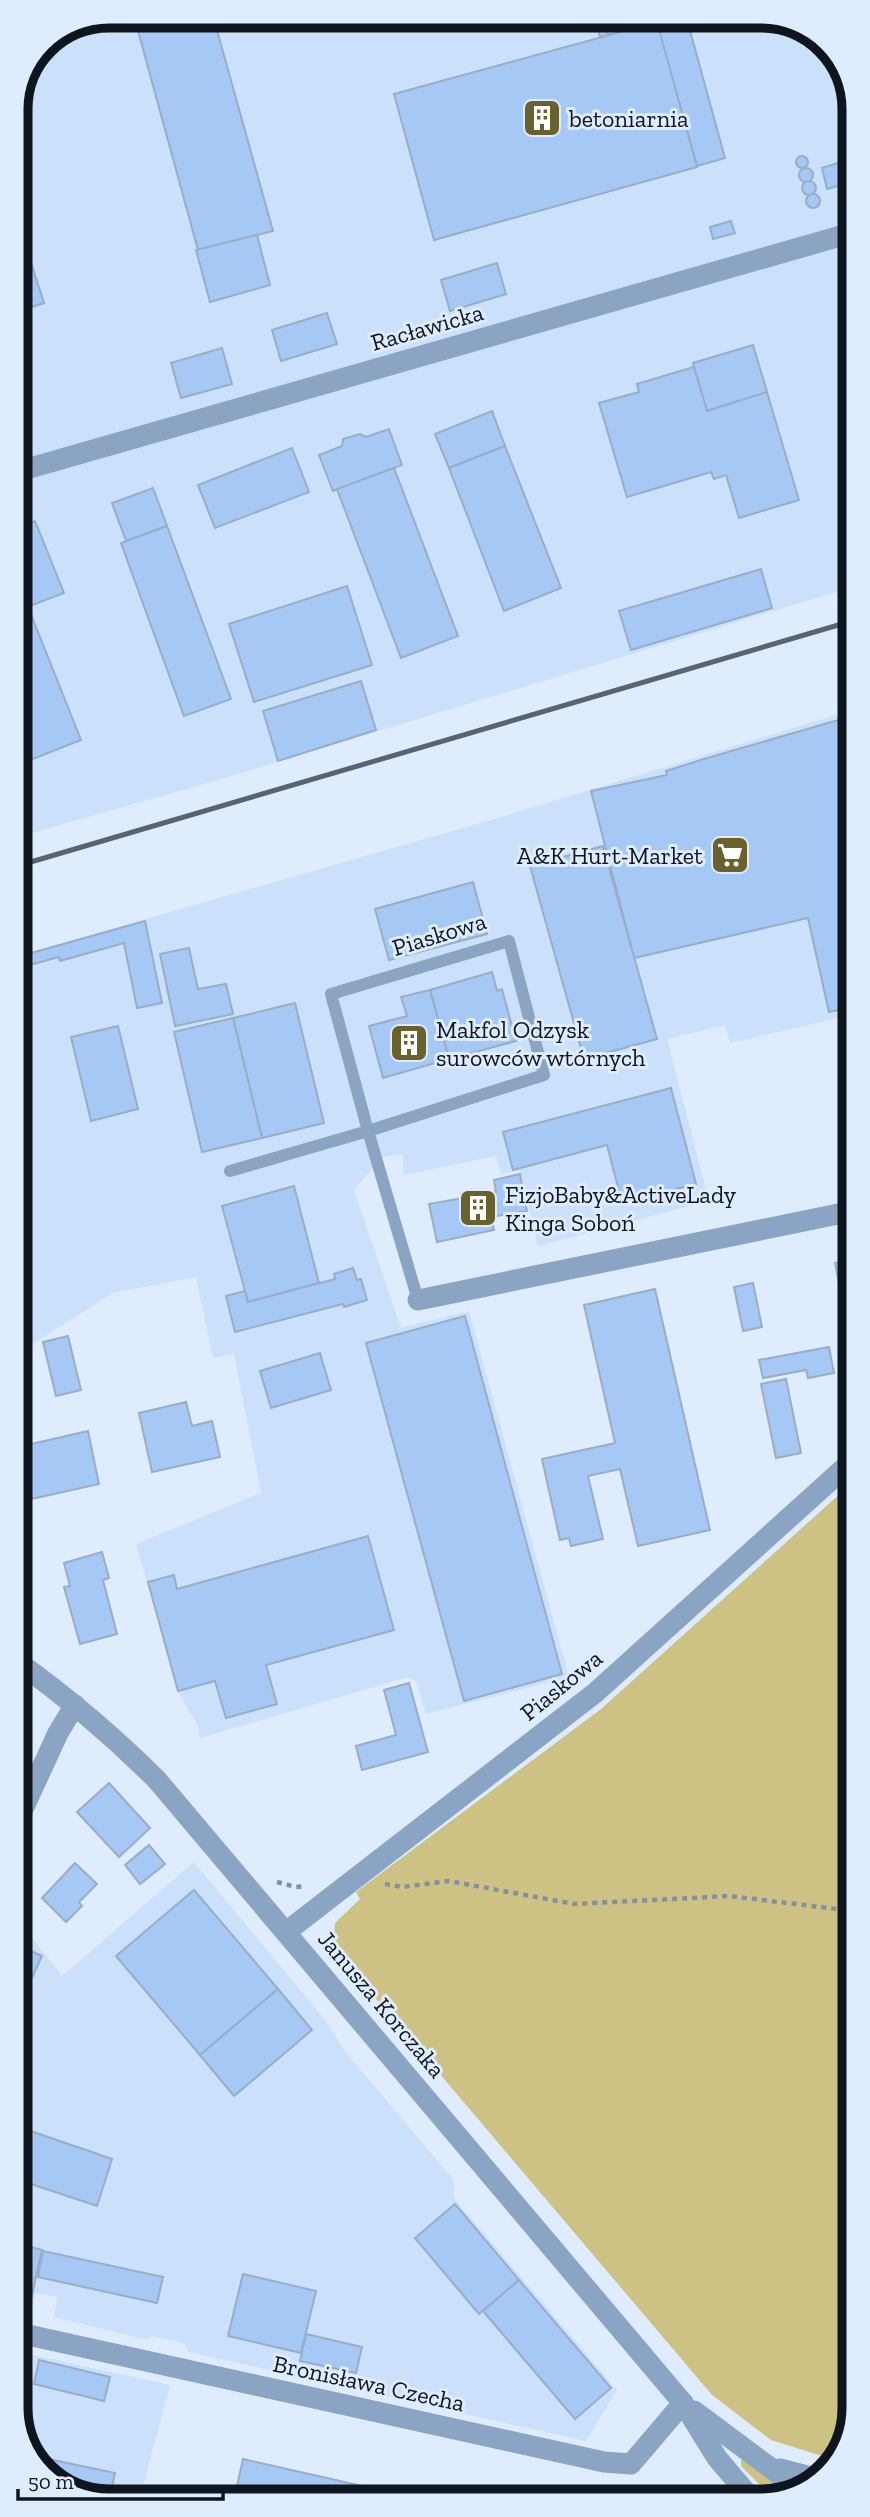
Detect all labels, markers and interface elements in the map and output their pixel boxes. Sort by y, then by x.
building icon: betoniarnia [521,97,563,139]
place label: betoniarnia [568,104,689,133]
street label: Racławicka [368,297,487,357]
supermarket icon: A&K Hurt-Market [709,834,751,876]
place label: A&K Hurt-Market [517,841,703,870]
street label: Piaskowa [389,906,490,962]
place label: Makfol Odzysk surowców wtórnych [436,1015,646,1072]
building icon: Makfol Odzysk surowców wtórnych [388,1022,430,1064]
place label: FizjoBaby&ActiveLady Kinga Soboń [505,1180,737,1237]
building icon: FizjoBaby&ActiveLady Kinga Soboń [457,1187,499,1229]
street label: Piaskowa [514,1643,608,1727]
street label: Janusza Korczaka [312,1925,452,2084]
street label: Bronisława Czecha [271,2349,468,2418]
scale bar [18,2458,222,2502]
text: 50 m [28,2469,74,2494]

